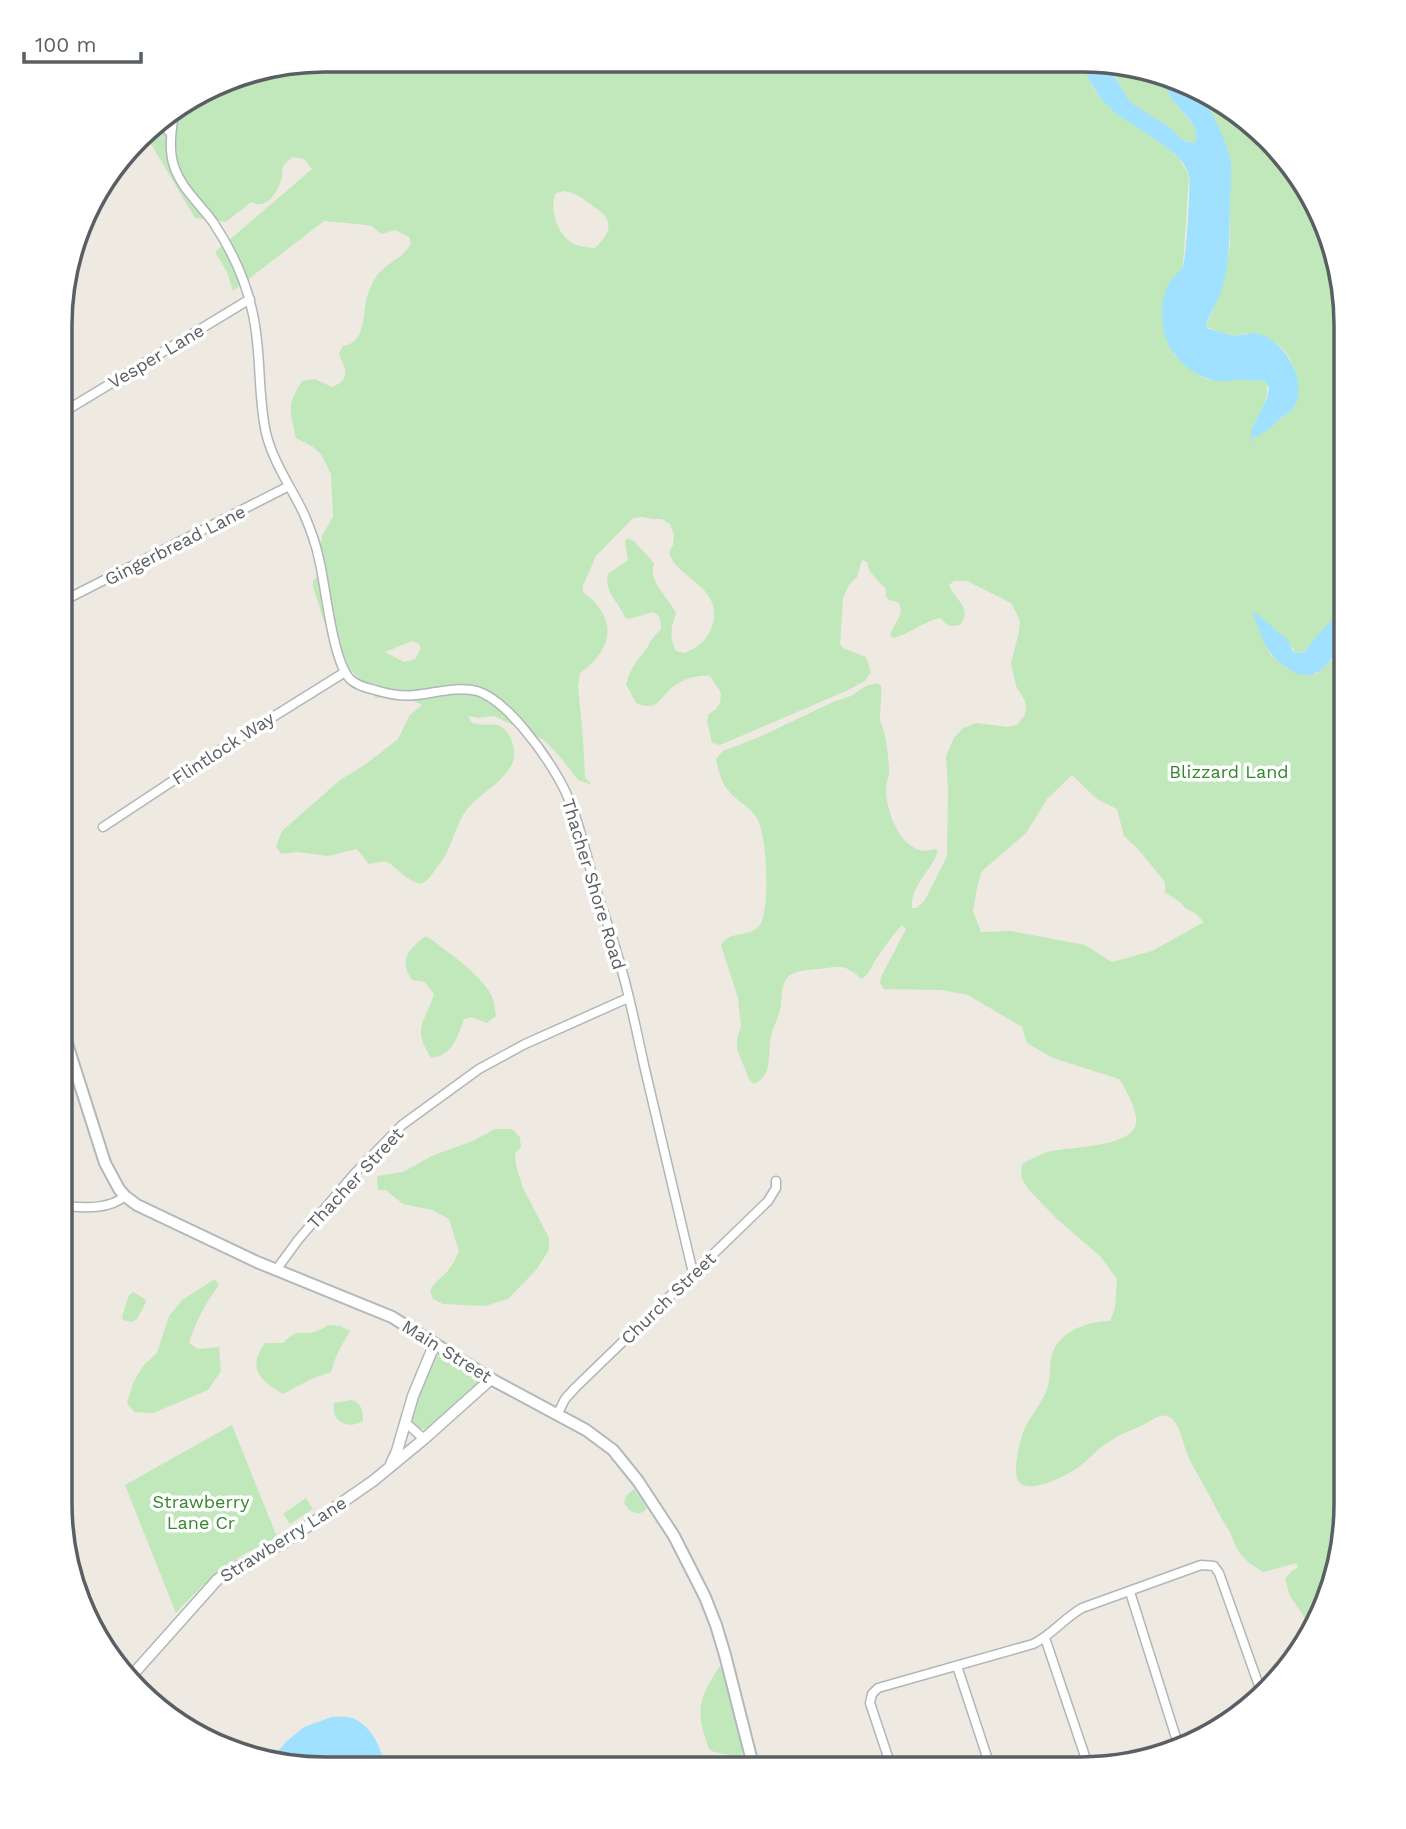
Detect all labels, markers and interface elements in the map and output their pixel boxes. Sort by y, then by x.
scale bar [24,21,142,65]
text: 100 m [35,32,97,57]
street label: Vesper Lane [104,319,208,393]
street label: Gingerbread Lane [101,500,249,590]
street label: Flintlock Way [168,707,278,789]
park label: Blizzard Land [1169,761,1289,782]
street label: Thacher Shore Road [558,796,630,972]
street label: Thacher Street [303,1123,408,1233]
street label: Church Street [616,1247,720,1348]
street label: Main Street [398,1315,496,1387]
park label: Strawberry Lane Cr [153,1491,250,1533]
street label: Strawberry Lane [216,1492,350,1586]

